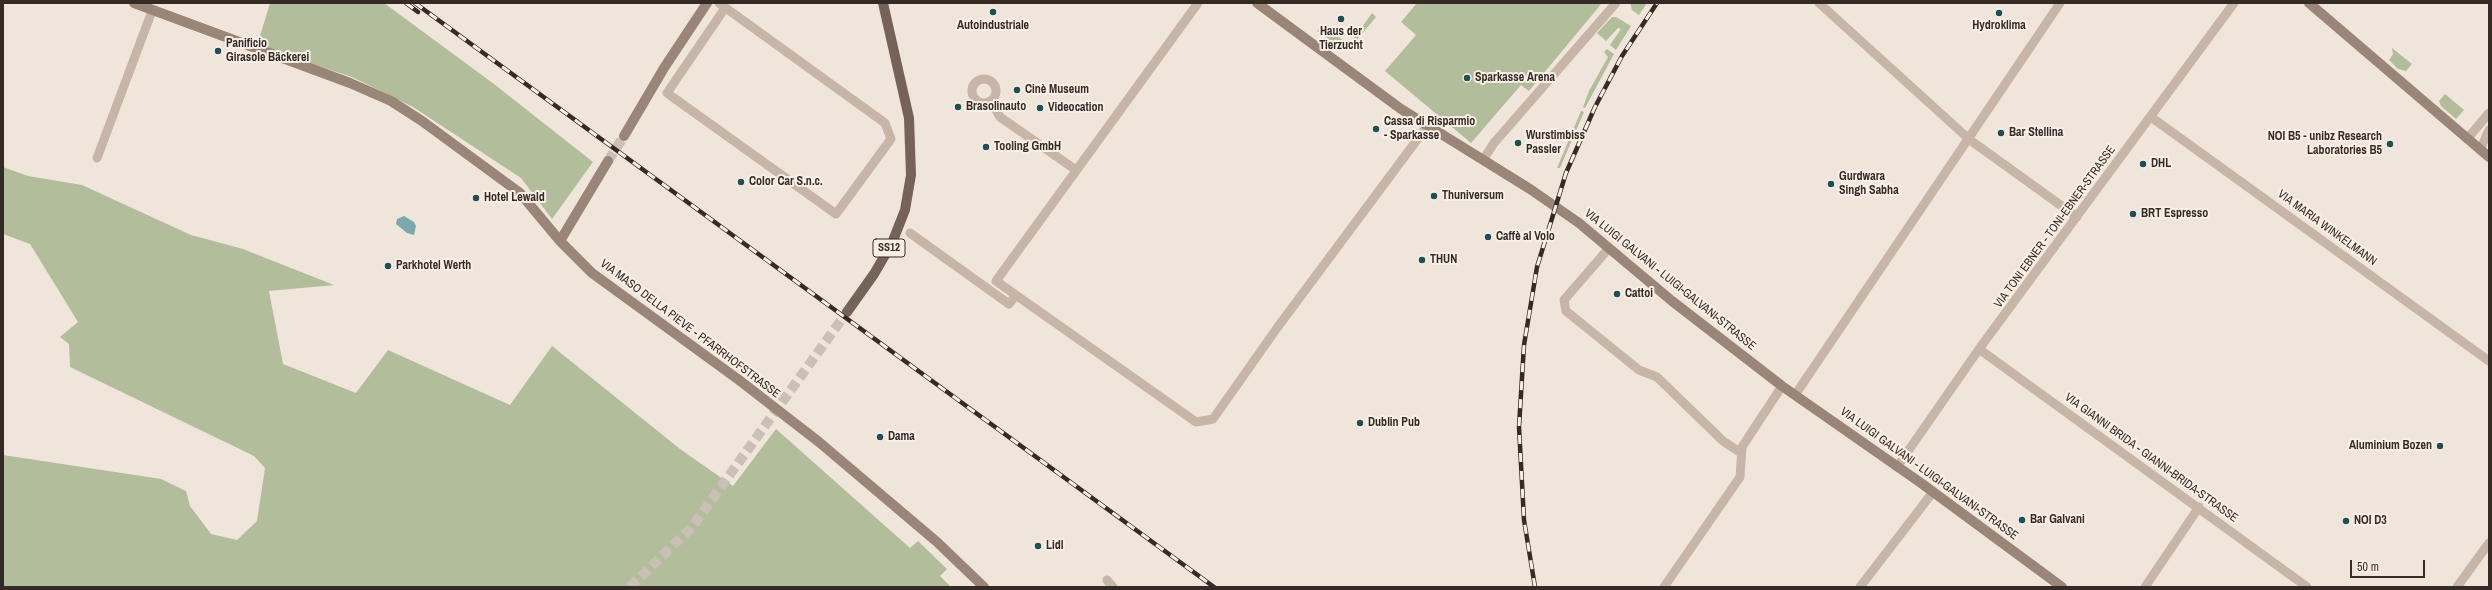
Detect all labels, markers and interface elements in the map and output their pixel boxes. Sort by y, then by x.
marker: Autoindustriale [988,7,998,17]
marker: Hydroklima [1994,8,2004,18]
marker: Haus der Tierzucht [1336,14,1346,24]
place label: Autoindustriale [957,19,1029,33]
place label: Hydroklima [1972,19,2026,33]
place label: Haus der Tierzucht [1319,25,1363,53]
place label: Panificio Girasole Bäckerei [226,37,309,65]
marker: Panificio Girasole Bäckerei [213,46,223,56]
place label: Sparkasse Arena [1475,71,1555,85]
marker: Sparkasse Arena [1462,73,1472,83]
place label: Cinè Museum [1025,83,1089,97]
marker: Cinè Museum [1012,85,1022,95]
place label: Brasolinauto [966,100,1026,114]
place label: Videocation [1048,101,1104,115]
marker: Brasolinauto [953,102,963,112]
marker: Videocation [1035,103,1045,113]
place label: Cassa di Risparmio - Sparkasse [1384,115,1475,143]
marker: Cassa di Risparmio - Sparkasse [1371,124,1381,134]
place label: Bar Stellina [2009,126,2063,140]
marker: Bar Stellina [1996,128,2006,138]
place label: Wurstimbiss Passler [1526,129,1585,157]
place label: NOI B5 - unibz Research Laboratories B5 [2268,130,2382,158]
marker: Wurstimbiss Passler [1513,138,1523,148]
marker: NOI B5 - unibz Research Laboratories B5 [2385,139,2395,149]
place label: Tooling GmbH [994,140,1061,154]
marker: Tooling GmbH [981,142,991,152]
street label: VIA TONI EBNER - TONI-EBNER-STRASSE [1991,143,2119,311]
place label: DHL [2151,157,2171,171]
marker: DHL [2138,159,2148,169]
place label: Gurdwara Singh Sabha [1839,170,1899,198]
place label: Color Car S.n.c. [749,175,823,189]
marker: Color Car S.n.c. [736,177,746,187]
marker: Gurdwara Singh Sabha [1826,179,1836,189]
street label: VIA MARIA WINKELMANN [2275,187,2379,269]
place label: Thuniversum [1442,189,1504,203]
place label: Hotel Lewald [484,191,545,205]
marker: Thuniversum [1429,191,1439,201]
marker: Hotel Lewald [471,193,481,203]
street label: VIA LUIGI GALVANI - LUIGI-GALVANI-STRASSE [1581,206,1759,354]
place label: BRT Espresso [2141,207,2208,221]
marker: BRT Espresso [2128,209,2138,219]
place label: Caffè al Volo [1496,230,1555,244]
marker: Caffè al Volo [1483,232,1493,242]
road number: SS12 [873,239,905,257]
place label: THUN [1430,253,1457,267]
marker: THUN [1417,255,1427,265]
street label: VIA MASO DELLA PIEVE - PFARRHOFSTRASSE [597,257,783,401]
place label: Parkhotel Werth [396,259,471,273]
marker: Parkhotel Werth [383,261,393,271]
place label: Cattoi [1625,287,1653,301]
marker: Cattoi [1612,289,1622,299]
street label: VIA GIANNI BRIDA - GIANNI-BRIDA-STRASSE [2062,390,2240,526]
street label: VIA LUIGI GALVANI - LUIGI-GALVANI-STRASSE [1837,405,2021,543]
place label: Dublin Pub [1368,416,1420,430]
marker: Dublin Pub [1355,418,1365,428]
place label: Dama [888,430,915,444]
marker: Dama [875,432,885,442]
place label: Aluminium Bozen [2349,439,2432,453]
marker: Aluminium Bozen [2435,441,2445,451]
place label: Bar Galvani [2030,513,2085,527]
place label: NOI D3 [2354,514,2387,528]
marker: Bar Galvani [2017,515,2027,525]
marker: NOI D3 [2341,516,2351,526]
place label: Lidl [1046,539,1063,553]
marker: Lidl [1033,541,1043,551]
scale bar [2352,552,2427,578]
text: 50 m [2357,559,2379,575]

